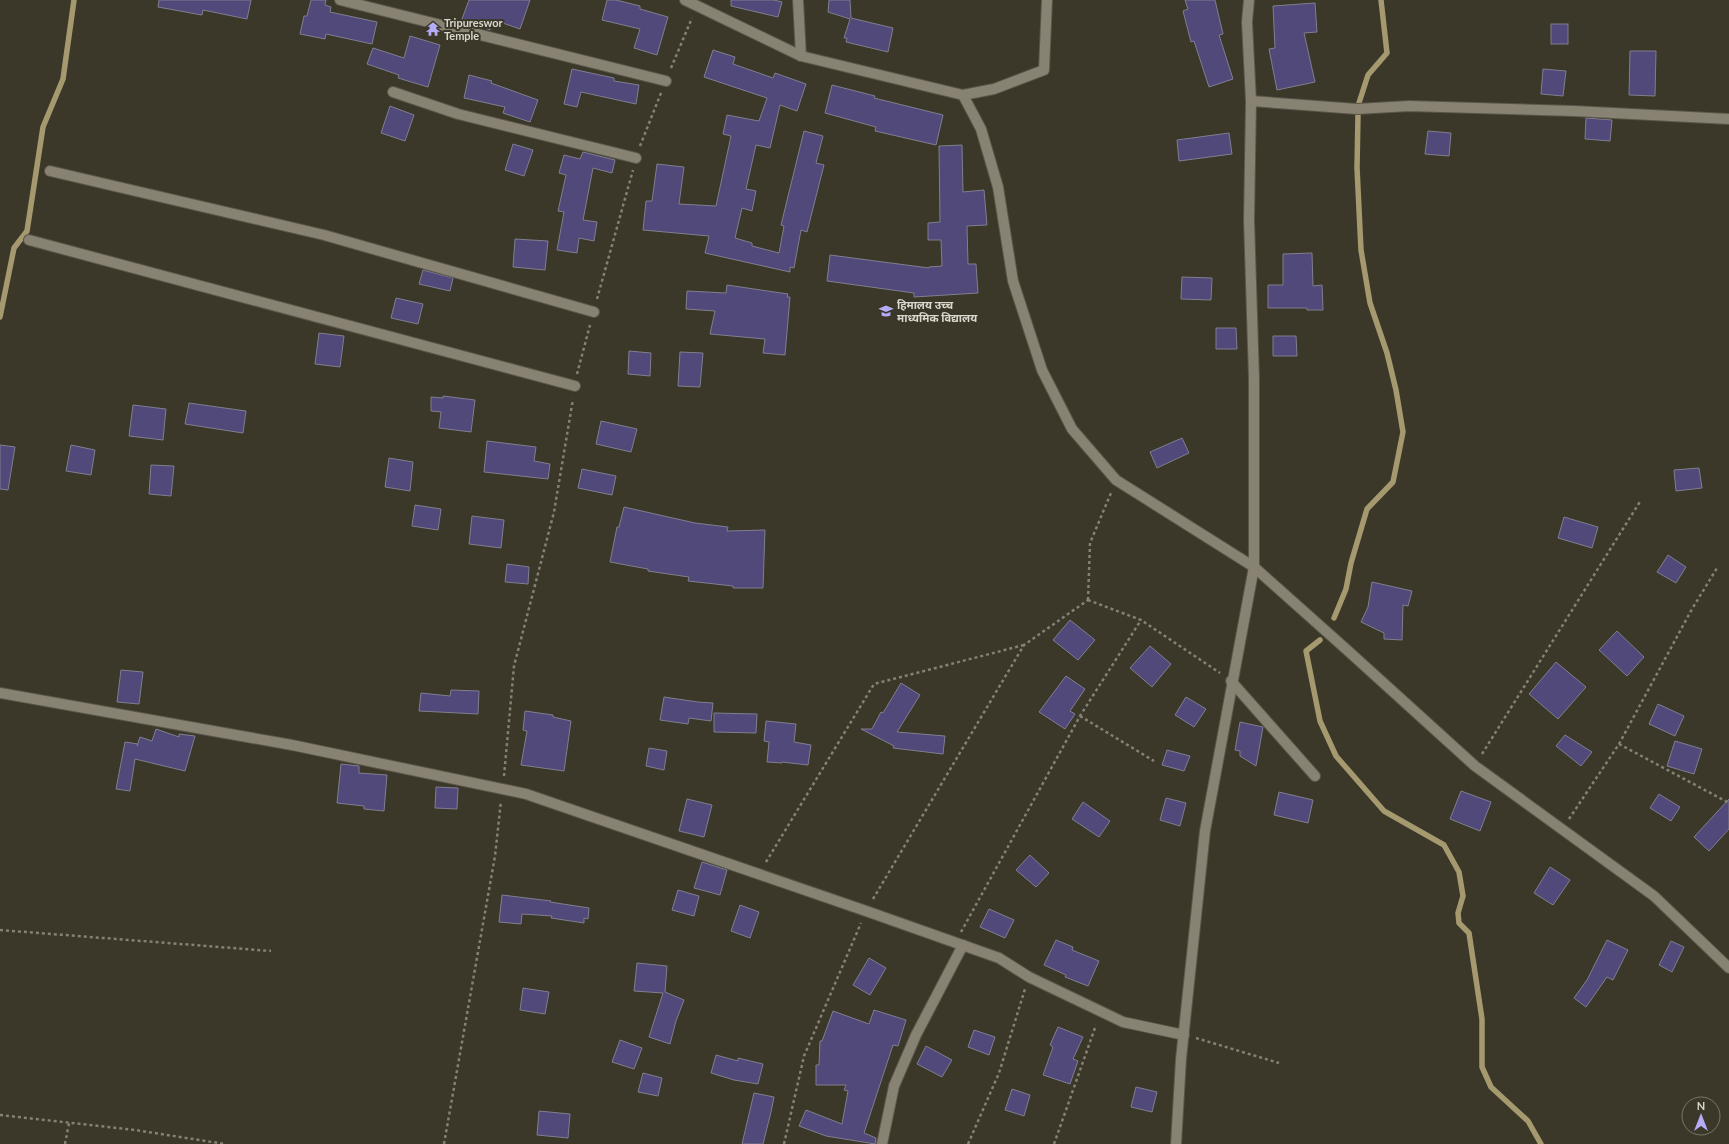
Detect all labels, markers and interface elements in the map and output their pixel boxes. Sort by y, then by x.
place label: Tripureswor Temple [444,16,504,42]
temple icon: Tripureswor Temple [425,21,441,37]
place label: हिमालय उच्च माध्यमिक विद्यालय [897,298,978,324]
school or university icon: हिमालय उच्च माध्यमिक विद्यालय [878,303,894,319]
north arrow [1681,1096,1721,1136]
text: N [1697,1099,1705,1112]

